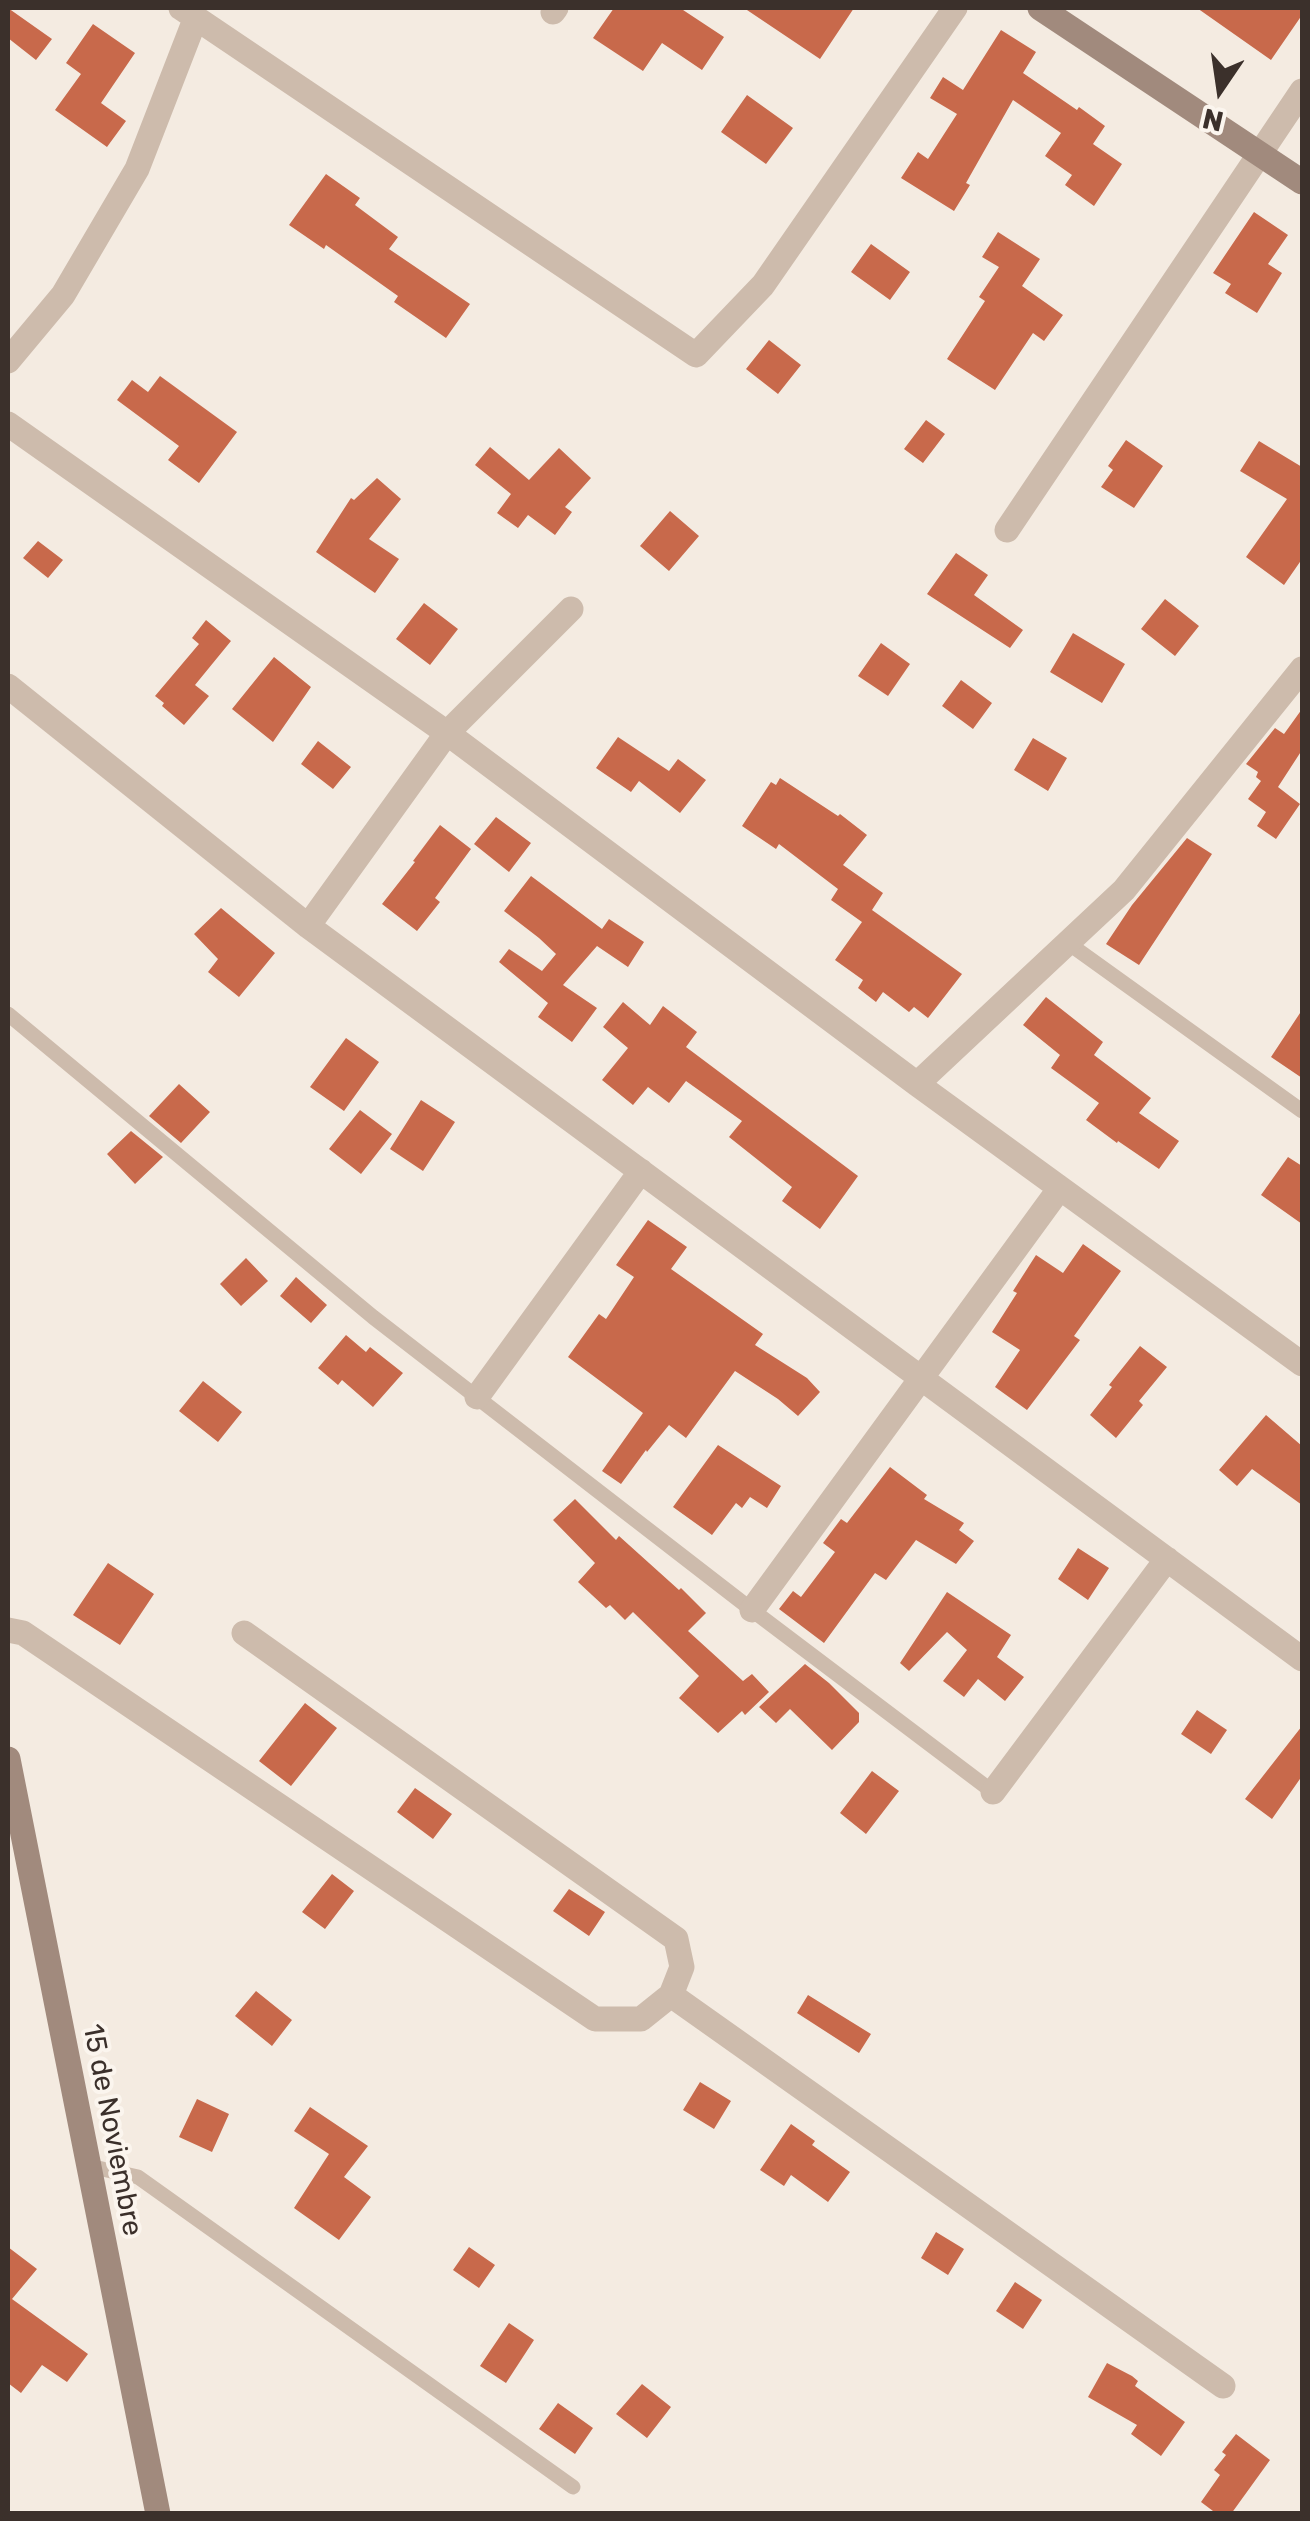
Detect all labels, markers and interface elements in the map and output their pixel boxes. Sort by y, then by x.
north arrow [1170,40,1270,140]
text: N [1200,101,1227,138]
street label: 15 de Noviembre [75,2021,149,2239]

